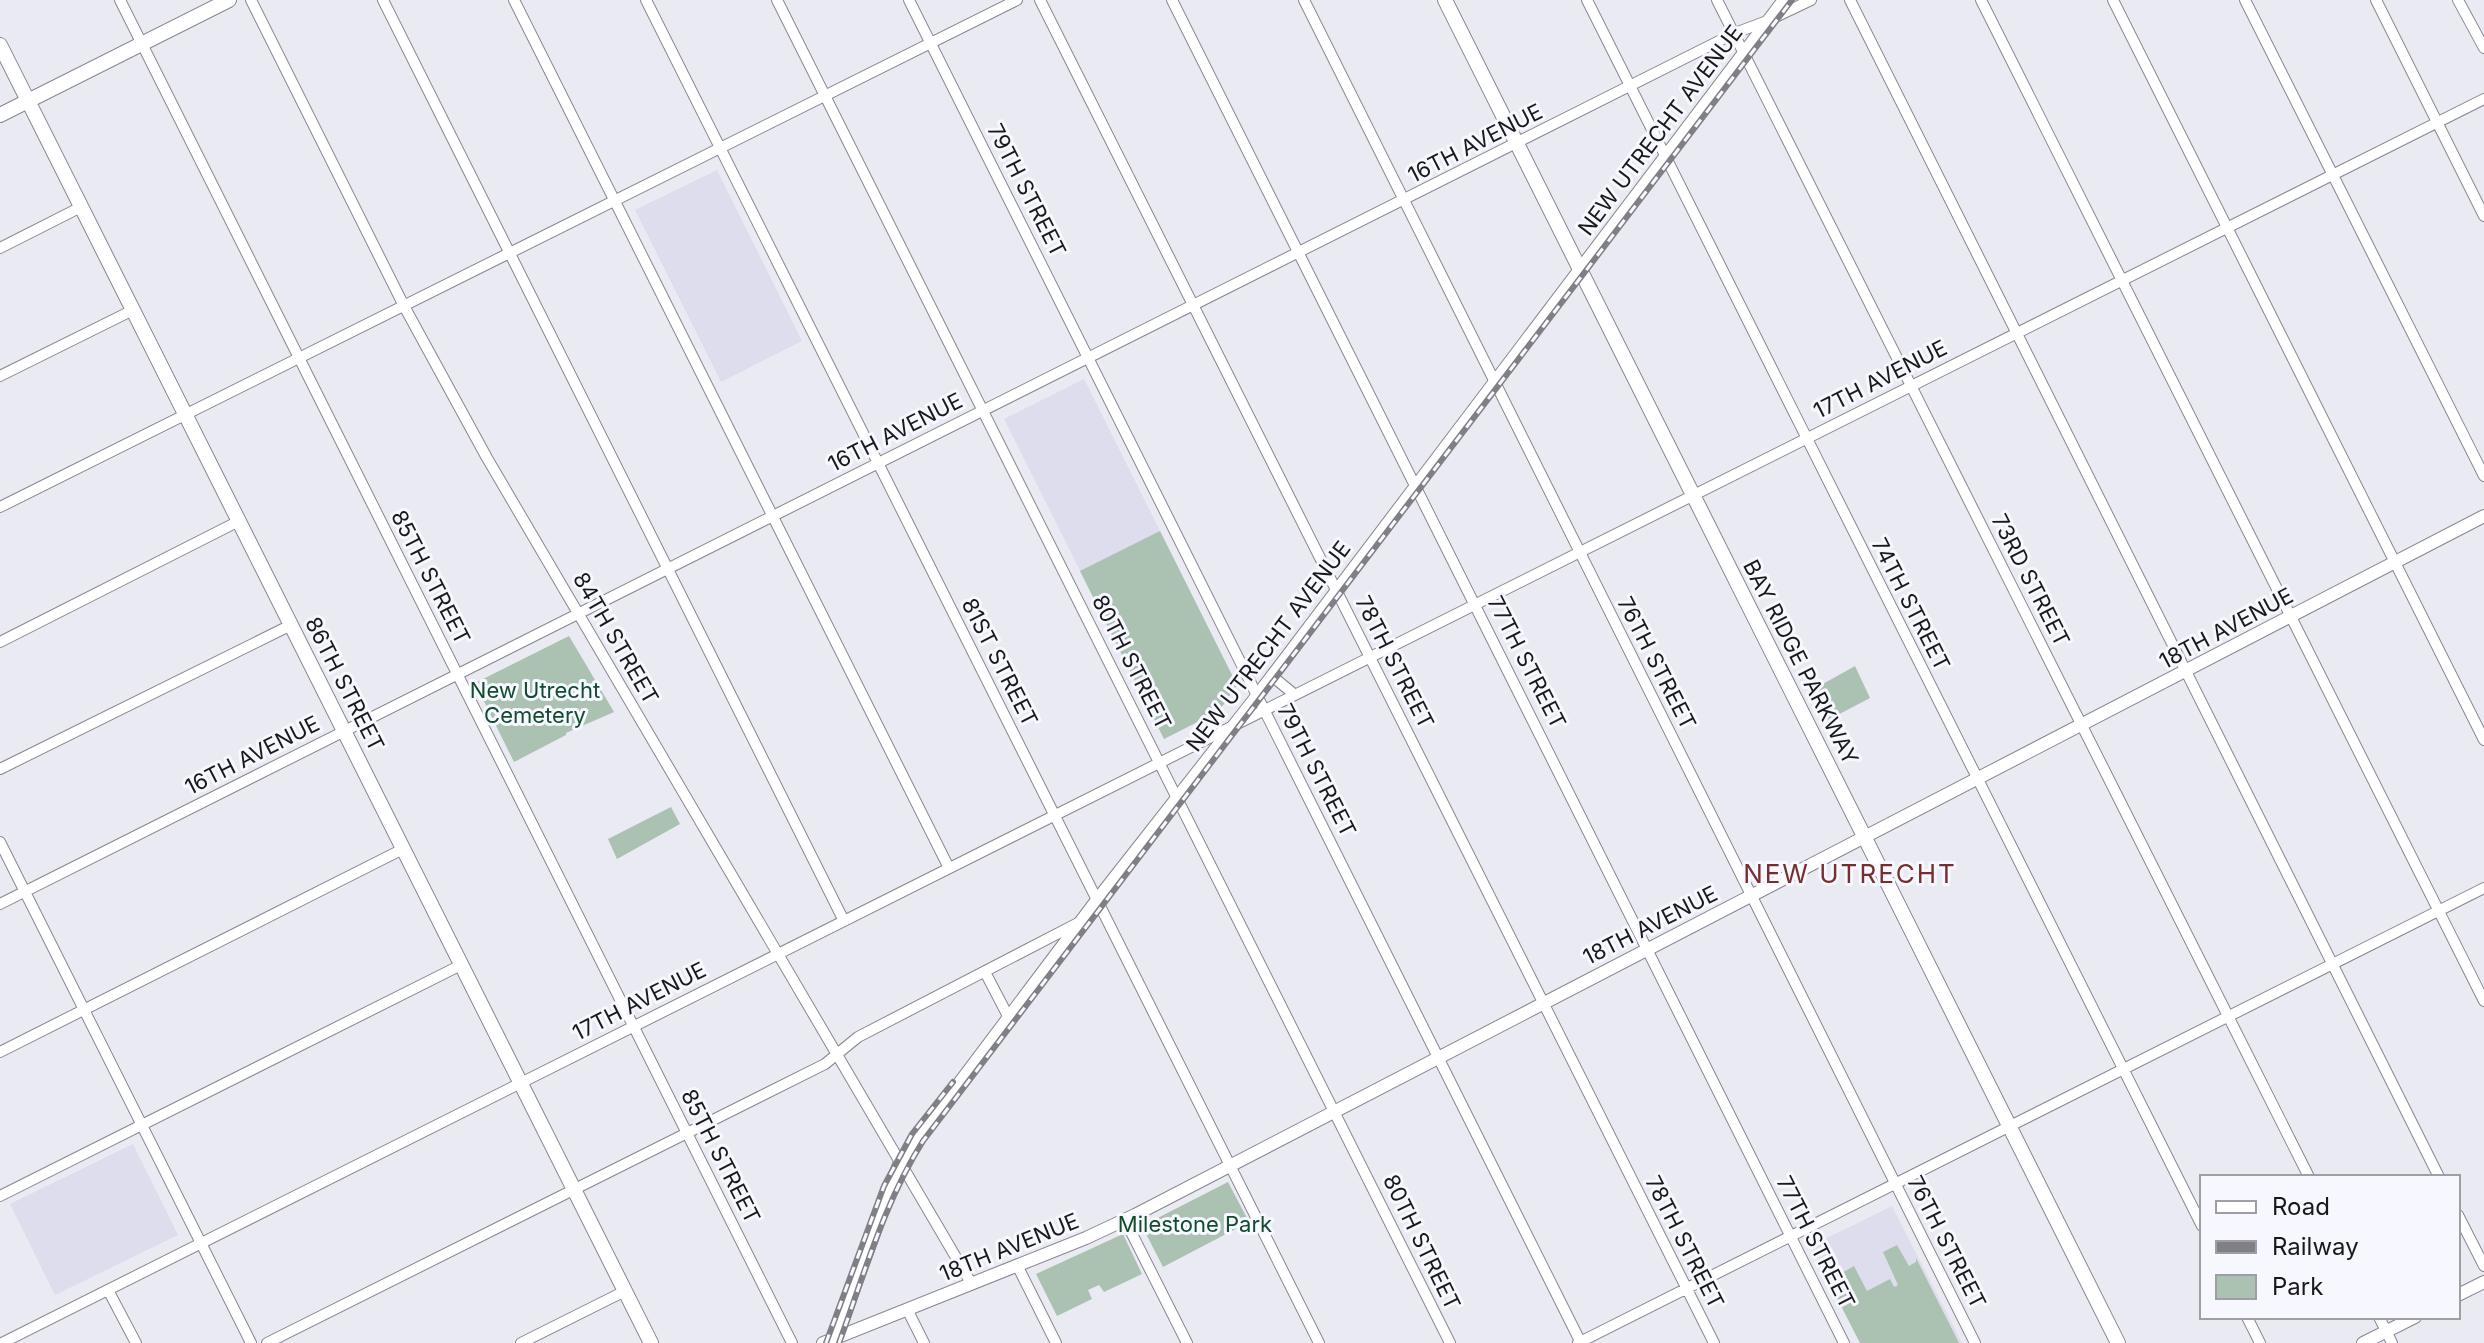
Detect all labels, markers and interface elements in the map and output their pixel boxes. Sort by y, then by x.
street label: NEW UTRECHT AVENUE [1572,20,1748,240]
street label: 16TH AVENUE [1403,98,1547,188]
street label: 79TH STREET [982,119,1072,261]
street label: 17TH AVENUE [1809,334,1951,424]
street label: 16TH AVENUE [823,387,967,477]
street label: 85TH STREET [386,506,476,648]
street label: 73RD STREET [1986,509,2076,651]
street label: 74TH STREET [1866,533,1956,675]
street label: NEW UTRECHT AVENUE [1180,536,1356,756]
street label: BAY RIDGE PARKWAY [1738,555,1864,769]
street label: 84TH STREET [568,568,664,708]
street label: 18TH AVENUE [2155,582,2297,674]
street label: 80TH STREET [1087,590,1177,734]
street label: 78TH STREET [1350,591,1440,733]
street label: 77TH STREET [1482,591,1572,733]
street label: 76TH STREET [1612,592,1702,734]
street label: 81ST STREET [957,594,1043,730]
street label: 86TH STREET [300,613,390,755]
park label: New Utrecht Cemetery [470,677,600,728]
street label: 79TH STREET [1272,699,1362,841]
street label: 16TH AVENUE [180,710,324,800]
district label: NEW UTRECHT [1743,858,1957,889]
street label: 18TH AVENUE [1578,880,1722,970]
street label: 17TH AVENUE [568,956,710,1046]
street label: 85TH STREET [676,1085,766,1227]
street label: 80TH STREET [1378,1170,1466,1314]
street label: 78TH STREET [1640,1171,1730,1313]
street label: 77TH STREET [1771,1171,1861,1313]
street label: 76TH STREET [1902,1171,1992,1313]
legend [2200,1175,2460,1319]
text: Road [2272,1192,2330,1221]
street label: 18TH AVENUE [936,1207,1082,1287]
park label: Milestone Park [1118,1211,1272,1237]
text: Railway [2272,1232,2359,1261]
text: Park [2272,1272,2323,1301]

